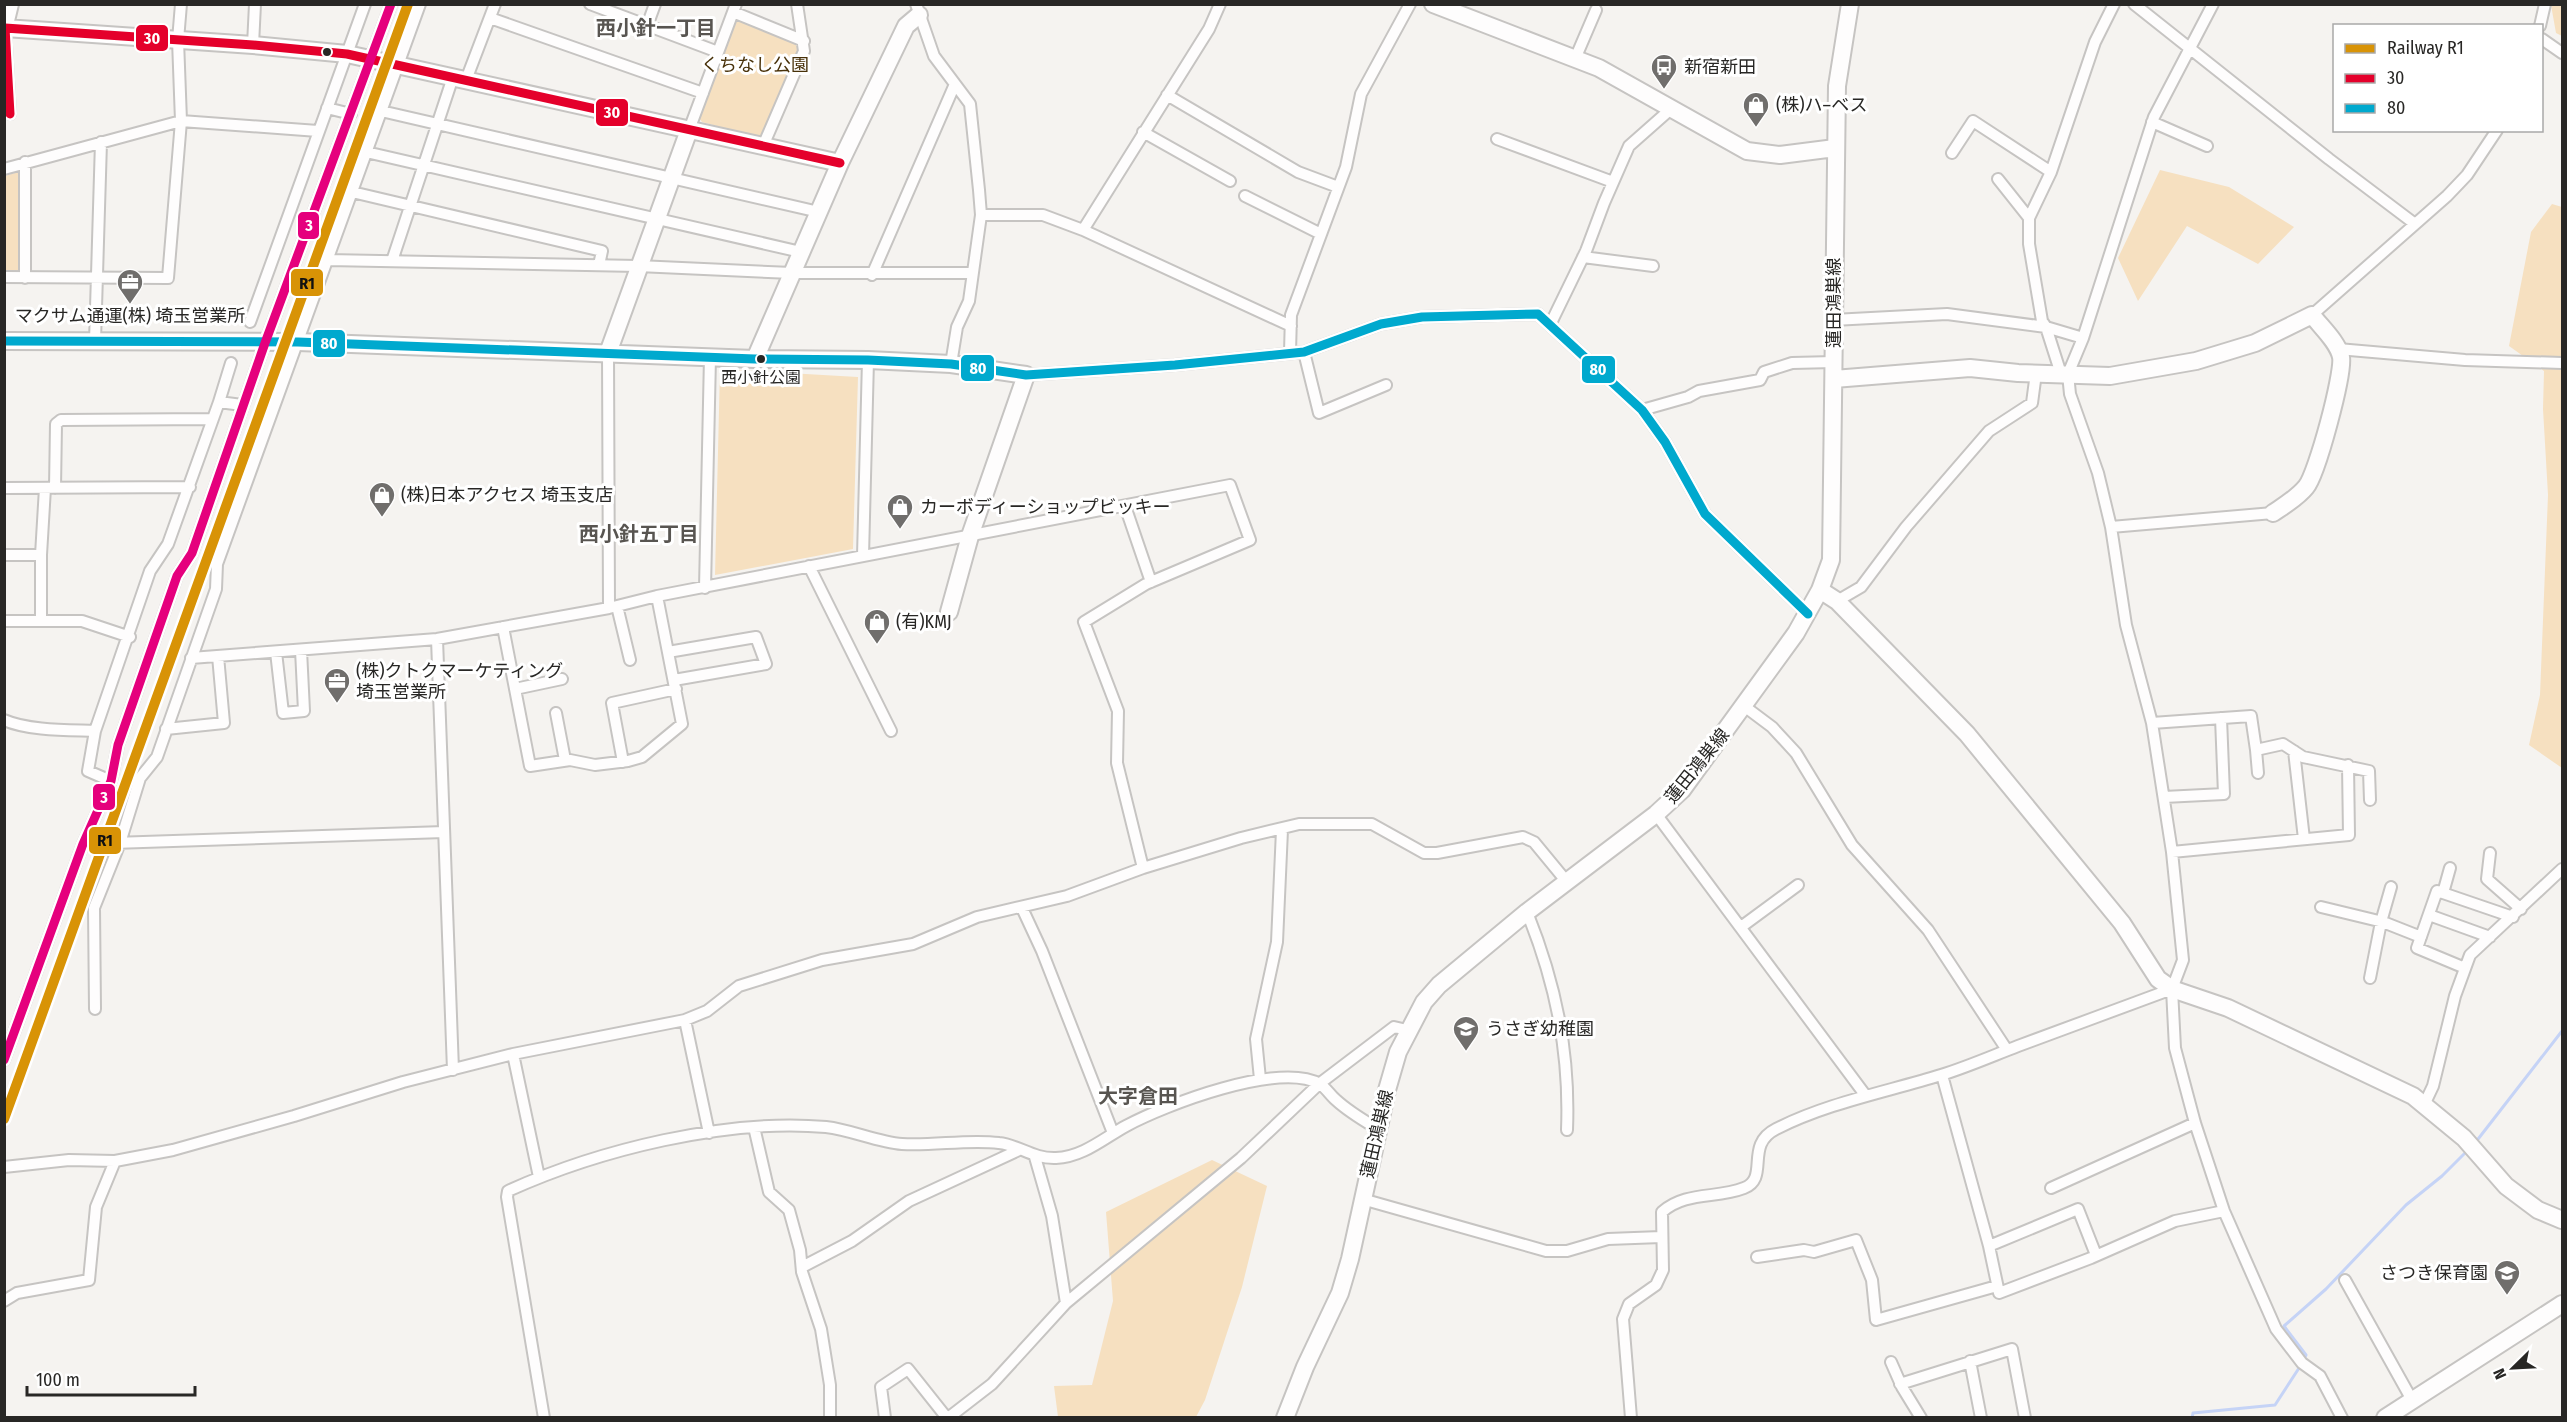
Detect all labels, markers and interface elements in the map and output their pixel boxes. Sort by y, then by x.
district label: 西小針一丁目 [596,16,716,40]
line badge: 30 [135,24,169,52]
legend [2333,24,2543,132]
text: 30 [143,29,160,48]
text: Railway R1 [2387,37,2464,59]
unlabelled marker [321,46,333,58]
bus stop icon: 新宿新田 [1649,52,1679,90]
park label: くちなし公園 [701,54,809,76]
place label: 新宿新田 [1684,56,1756,78]
text: 30 [2387,67,2405,89]
shop icon: (株)ハ―ベス [1741,90,1771,128]
place label: (株)ハ―ベス [1776,94,1868,116]
text: 80 [2387,97,2405,119]
line badge: 30 [595,98,629,127]
text: 30 [603,103,620,122]
line badge: 3 [297,211,320,240]
text: 3 [304,216,313,235]
street label: 蓮田鴻巣線 [1823,258,1845,348]
office icon: マクサム通運(株) 埼玉営業所 [115,267,145,305]
line badge: R1 [290,268,324,297]
text: R1 [299,274,315,293]
place label: マクサム通運(株) 埼玉営業所 [15,305,245,327]
line badge: 80 [312,329,346,358]
text: 80 [320,334,338,353]
marker: 西小針公園 [755,353,767,365]
line badge: 80 [960,354,995,382]
line badge: 80 [1581,355,1616,384]
text: 80 [969,359,987,378]
text: 80 [1589,360,1607,379]
place label: 西小針公園 [721,368,801,387]
shop icon: (株)日本アクセス 埼玉支店 [367,480,397,518]
place label: (株)日本アクセス 埼玉支店 [401,484,613,506]
shop icon: カーボディーショップビッキー [885,492,915,530]
place label: カーボディーショップビッキー [920,496,1170,518]
district label: 西小針五丁目 [579,522,699,546]
shop icon: (有)KMJ [862,607,892,645]
place label: (有)KMJ [896,611,952,633]
place label: (株)クトクマーケティング 埼玉営業所 [356,660,563,703]
office icon: (株)クトクマーケティング 埼玉営業所 [322,666,352,704]
street label: 蓮田鴻巣線 [1660,724,1734,808]
line badge: 3 [92,783,116,811]
text: 3 [99,788,108,807]
line badge: R1 [88,826,122,855]
text: R1 [97,831,113,850]
school or university icon: うさぎ幼稚園 [1451,1014,1481,1052]
place label: うさぎ幼稚園 [1486,1018,1594,1040]
district label: 大字倉田 [1098,1084,1178,1108]
street label: 蓮田鴻巣線 [1356,1088,1398,1180]
school or university icon: さつき保育園 [2492,1258,2522,1296]
place label: さつき保育園 [2380,1262,2488,1284]
north arrow [2483,1338,2543,1398]
scale bar [27,1359,195,1397]
text: N [2489,1366,2510,1382]
text: 100 m [36,1369,80,1391]

